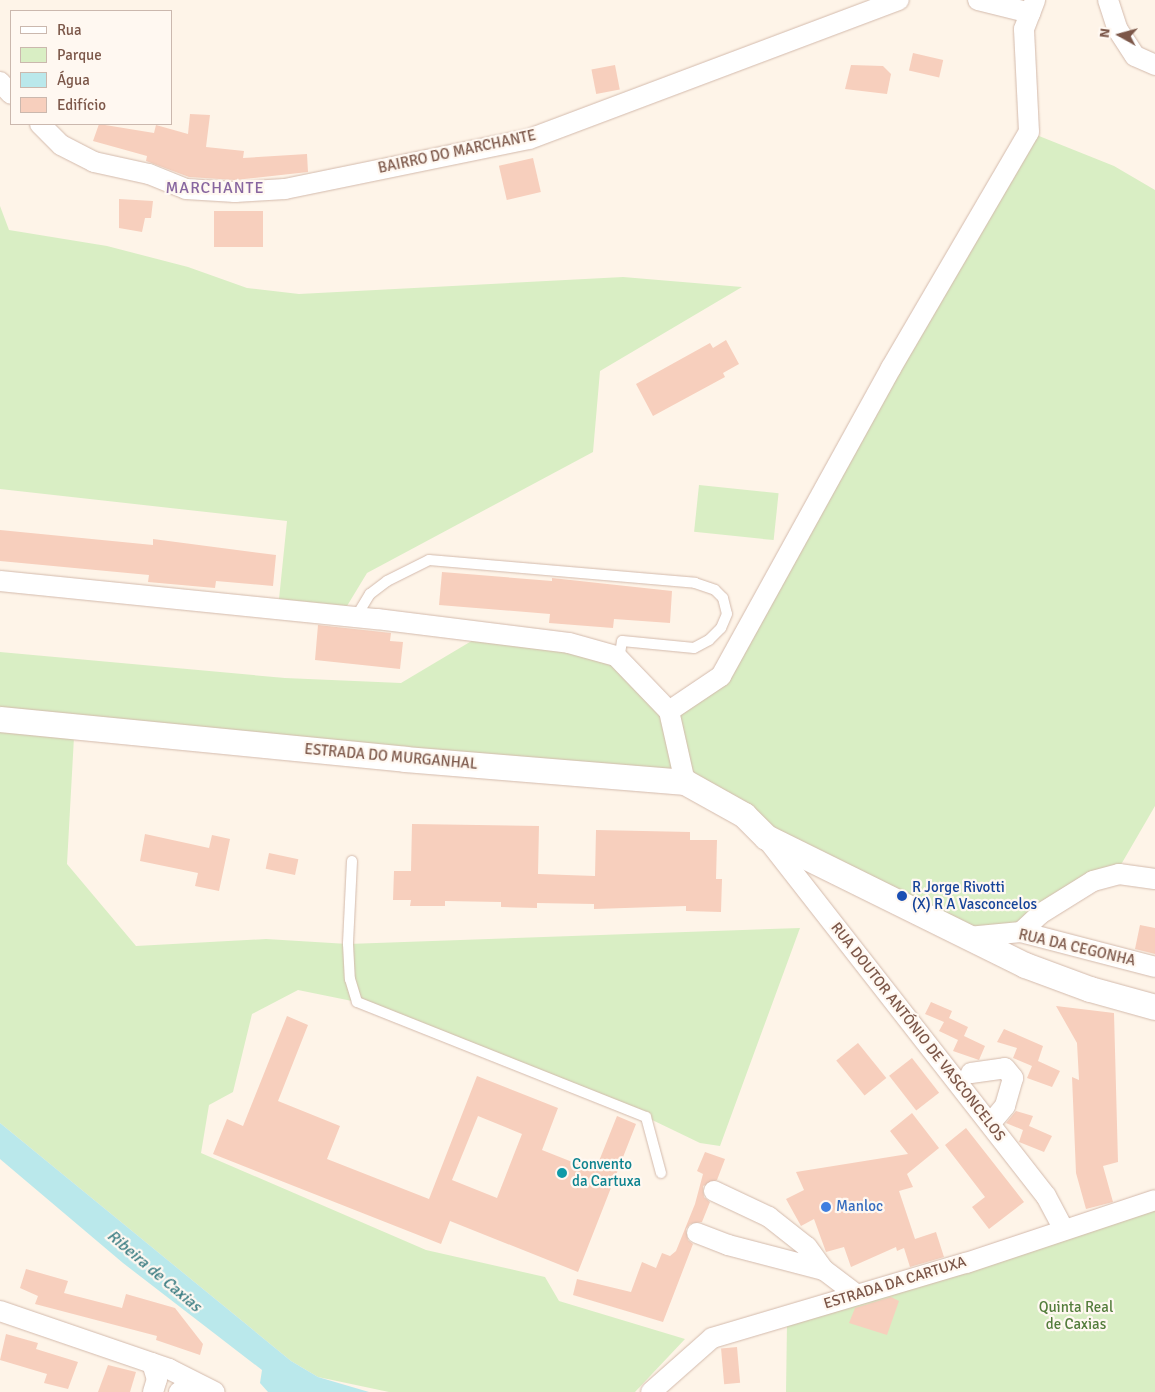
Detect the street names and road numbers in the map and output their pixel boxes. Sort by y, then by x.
street label: BAIRRO DO MARCHANTE [376,126,538,178]
street label: ESTRADA DO MURGANHAL [304,740,478,774]
street label: RUA DOUTOR ANTÓNIO DE VASCONCELOS [827,919,1009,1145]
street label: RUA DA CEGONHA [1017,926,1137,970]
street label: ESTRADA DA CARTUXA [822,1253,968,1313]

